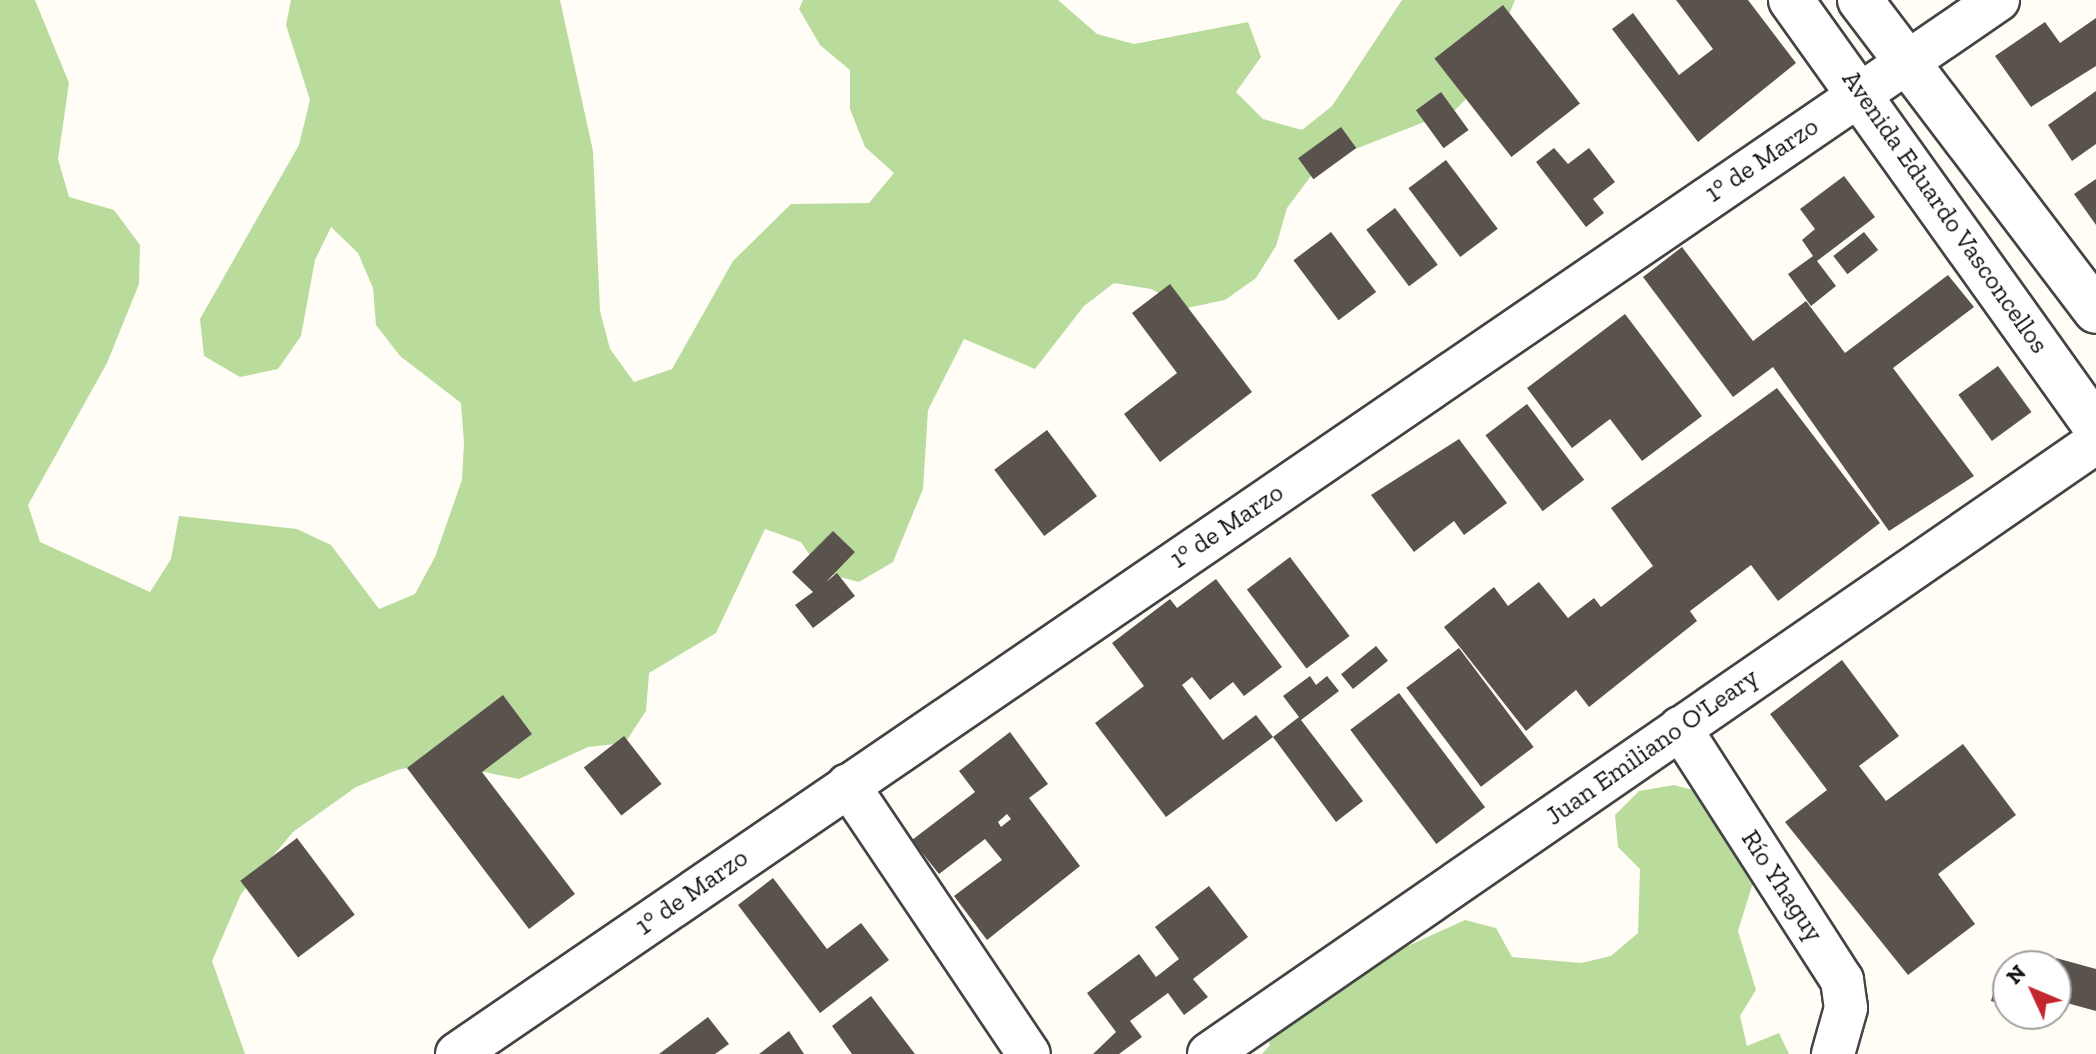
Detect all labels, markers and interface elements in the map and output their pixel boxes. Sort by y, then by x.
street label: Avenida Eduardo Vasconcellos [1835,64,2055,360]
street label: 1° de Marzo [1700,111,1824,209]
street label: 1° de Marzo [1165,477,1289,575]
street label: Juan Emiliano O'Leary [1540,662,1764,832]
street label: Río Yhaguy [1734,824,1830,948]
street label: 1° de Marzo [630,842,754,942]
north arrow [1992,950,2072,1030]
text: N [2000,959,2031,990]

